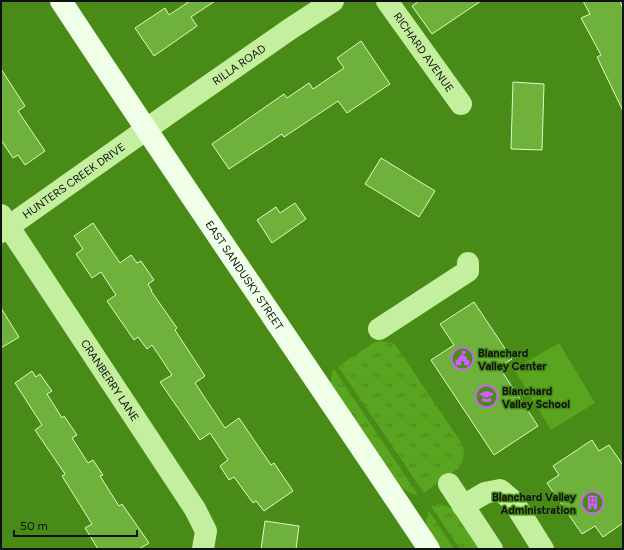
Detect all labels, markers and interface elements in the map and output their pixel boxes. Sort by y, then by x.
street label: RICHARD AVENUE [390,10,456,95]
street label: RILLA ROAD [210,42,269,88]
street label: HUNTERS CREEK DRIVE [20,140,128,222]
street label: EAST SANDUSKY STREET [203,218,286,333]
street label: CRANBERRY LANE [78,337,141,424]
public building icon: Blanchard Valley Center [450,346,476,372]
place label: Blanchard Valley Center [478,347,547,373]
school or university icon: Blanchard Valley School [474,384,500,410]
place label: Blanchard Valley School [502,385,570,411]
building icon: Blanchard Valley Administration [579,490,605,516]
place label: Blanchard Valley Administration [492,491,577,517]
scale bar [14,512,137,538]
text: 50 m [20,519,48,533]

